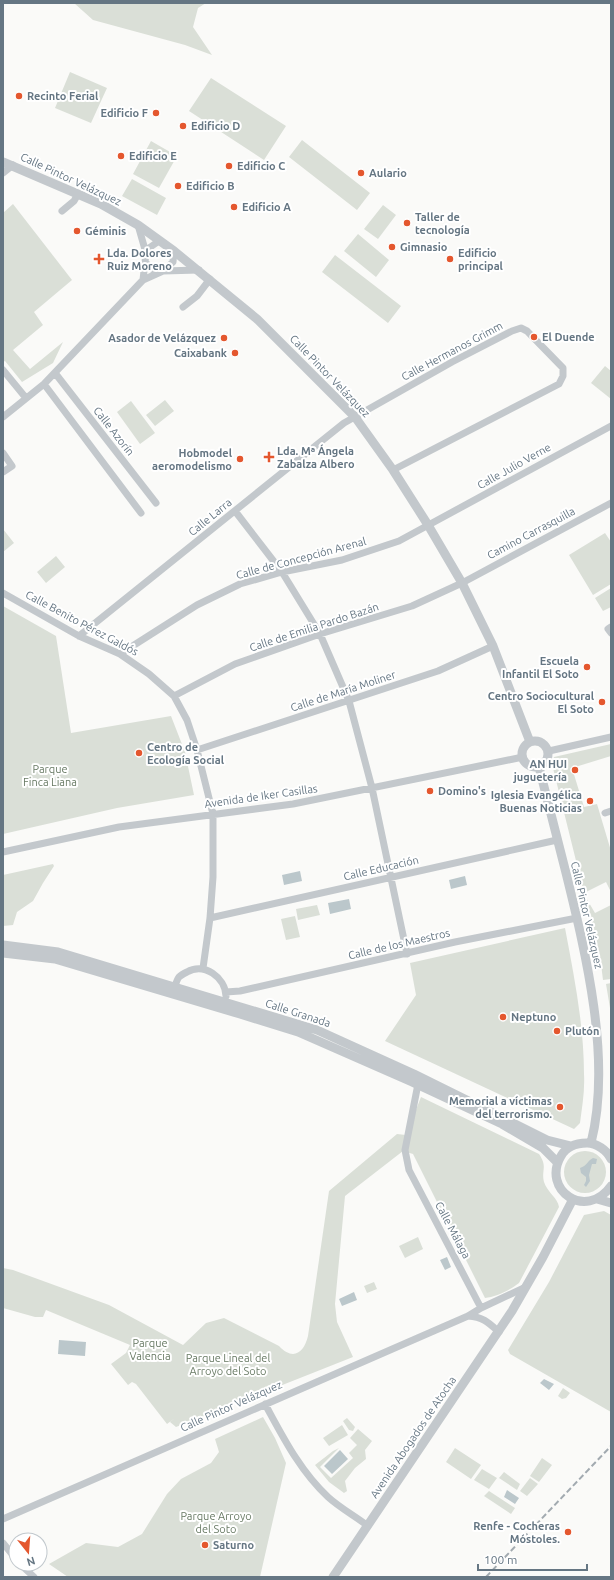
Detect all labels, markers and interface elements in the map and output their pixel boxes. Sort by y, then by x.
place label: Recinto Ferial [27,90,99,102]
marker: Recinto Ferial [14,91,24,101]
place label: Edificio F [101,107,148,119]
marker: Edificio F [151,108,161,118]
place label: Edificio D [191,120,240,132]
marker: Edificio D [178,121,188,131]
street label: Calle Pintor Velázquez [19,150,123,208]
place label: Edificio E [129,150,177,162]
marker: Edificio E [116,151,126,161]
place label: Edificio C [237,160,285,172]
marker: Edificio C [224,161,234,171]
place label: Aulario [369,167,407,179]
marker: Aulario [356,168,366,178]
place label: Edificio B [186,180,235,192]
marker: Edificio B [173,181,183,191]
place label: Edificio A [242,201,291,213]
marker: Edificio A [229,202,239,212]
place label: Taller de tecnología [415,211,470,236]
marker: Taller de tecnología [402,218,412,228]
place label: Géminis [85,225,126,237]
marker: Géminis [72,226,82,236]
place label: Gimnasio [400,241,448,253]
marker: Gimnasio [387,242,397,252]
place label: Lda. Dolores Ruiz Moreno [107,247,172,272]
place label: Edificio principal [458,247,504,272]
marker: Lda. Dolores Ruiz Moreno [94,254,104,264]
marker: Edificio principal [445,254,455,264]
street label: Calle Hermanos Grimm [399,319,505,383]
place label: El Duende [542,331,595,343]
place label: Asador de Velázquez [108,332,217,344]
street label: Calle Pintor Velázquez [288,332,372,420]
marker: El Duende [529,332,539,342]
marker: Asador de Velázquez [219,333,229,343]
place label: Caixabank [174,347,228,359]
marker: Caixabank [230,348,240,358]
street label: Calle Azorín [91,404,137,458]
street label: Calle Julio Verne [475,441,553,491]
place label: Lda. Mª Ángela Zabalza Albero [277,444,355,470]
place label: Hobmodel aeromodelismo [152,447,233,472]
marker: Lda. Mª Ángela Zabalza Albero [264,452,274,462]
marker: Hobmodel aeromodelismo [235,454,245,464]
street label: Calle Larra [186,496,234,538]
street label: Camino Carrasquilla [485,505,577,561]
street label: Calle de Concepción Arenal [235,535,367,581]
street label: Calle Benito Pérez Galdós [24,588,141,658]
street label: Calle de Emilia Pardo Bazán [248,600,380,654]
place label: Escuela Infantil El Soto [502,655,579,680]
marker: Escuela Infantil El Soto [582,662,592,672]
street label: Calle de María Moliner [289,668,398,714]
place label: Centro Sociocultural El Soto [488,690,595,715]
marker: Centro Sociocultural El Soto [597,697,607,707]
place label: Centro de Ecología Social [147,741,225,766]
marker: Centro de Ecología Social [134,748,144,758]
place label: AN HUI juguetería [513,758,567,783]
park label: Parque Finca Liana [23,763,77,788]
marker: AN HUI juguetería [570,765,580,775]
street label: Avenida de Iker Casillas [204,782,319,810]
place label: Domino's [438,785,486,797]
marker: Domino's [425,786,435,796]
place label: Iglesia Evangélica Buenas Noticias [491,789,582,814]
marker: Iglesia Evangélica Buenas Noticias [585,796,595,806]
street label: Calle Educación [342,854,420,882]
street label: Calle Pintor Velázquez [569,860,605,970]
street label: Calle de los Maestros [347,926,451,962]
street label: Calle Granada [264,997,332,1029]
place label: Neptuno [511,1011,557,1023]
marker: Neptuno [498,1012,508,1022]
place label: Plutón [565,1025,599,1037]
marker: Plutón [552,1026,562,1036]
place label: Memorial a víctimas del terrorismo. [449,1095,552,1120]
marker: Memorial a víctimas del terrorismo. [555,1102,565,1112]
street label: Calle Málaga [433,1200,473,1260]
park label: Parque Valencia [129,1337,171,1362]
park label: Parque Lineal del Arroyo del Soto [186,1352,270,1377]
street label: Avenida Abogados de Atocha [368,1374,458,1500]
street label: Calle Pintor Velázquez [178,1378,284,1434]
park label: Parque Arroyo del Soto [180,1510,252,1535]
place label: Renfe - Cocheras Móstoles. [473,1520,560,1545]
marker: Renfe - Cocheras Móstoles. [563,1527,573,1537]
north arrow [8,1532,48,1572]
place label: Saturno [213,1539,254,1551]
marker: Saturno [200,1540,210,1550]
scale bar [478,1546,587,1572]
text: 100 m [484,1553,517,1566]
text: N [25,1555,37,1569]

